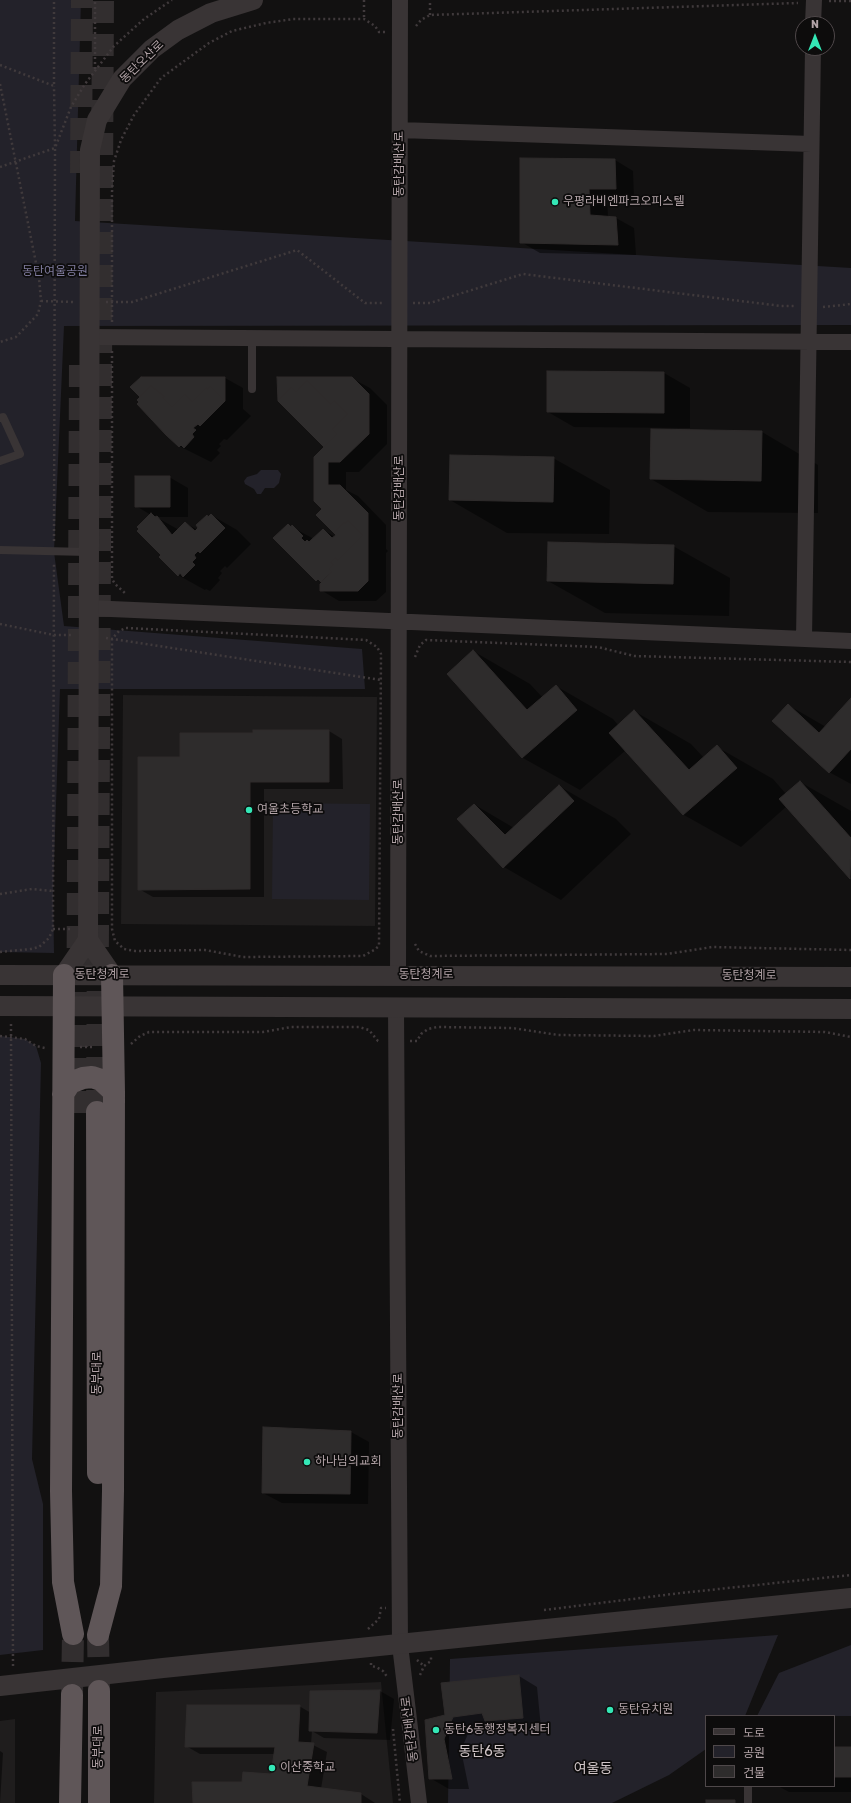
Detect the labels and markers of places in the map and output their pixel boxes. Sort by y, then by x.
place label: 우평라비엔파크오피스텔 [563,195,684,209]
marker: 우평라비엔파크오피스텔 [550,197,560,207]
place label: 여울초등학교 [257,803,323,817]
marker: 여울초등학교 [244,805,254,815]
place label: 하나님의교회 [315,1455,381,1469]
marker: 하나님의교회 [302,1457,312,1467]
place label: 동탄유치원 [618,1703,673,1717]
marker: 동탄유치원 [605,1705,615,1715]
place label: 동탄6동행정복지센터 [444,1723,551,1737]
marker: 동탄6동행정복지센터 [431,1725,441,1735]
place label: 이산중학교 [280,1761,335,1775]
marker: 이산중학교 [267,1763,277,1773]

